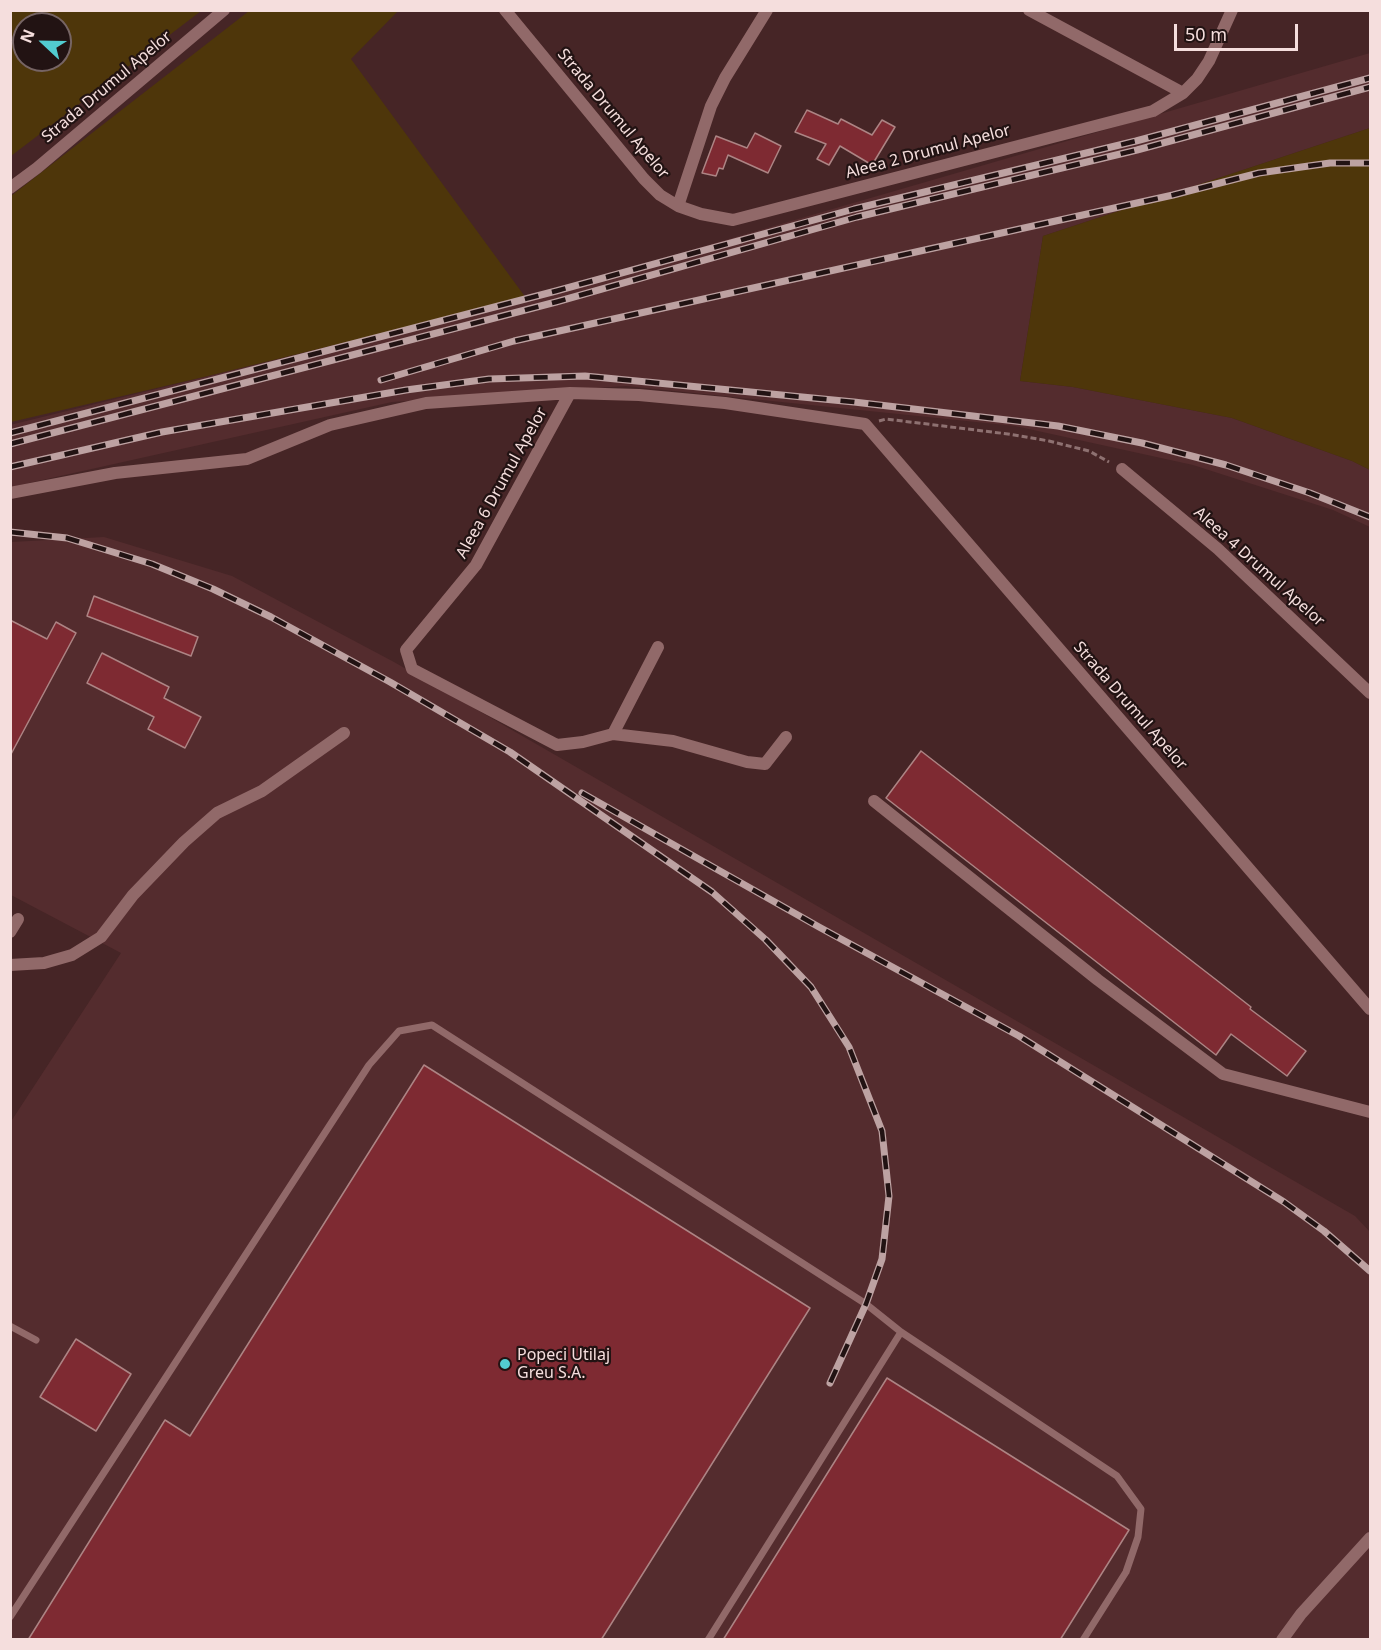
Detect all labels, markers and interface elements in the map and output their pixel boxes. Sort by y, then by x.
north arrow [12,12,72,72]
scale bar [1177,12,1302,50]
text: 50 m [1185,22,1227,46]
text: N [15,26,40,46]
street label: Strada Drumul Apelor [38,27,176,147]
street label: Strada Drumul Apelor [553,45,673,183]
street label: Aleea 2 Drumul Apelor [844,121,1012,183]
street label: Aleea 6 Drumul Apelor [452,404,552,562]
street label: Aleea 4 Drumul Apelor [1190,503,1328,631]
street label: Strada Drumul Apelor [1069,638,1191,774]
place label: Popeci Utilaj Greu S.A. [517,1345,610,1383]
marker: Popeci Utilaj Greu S.A. [498,1357,512,1371]

